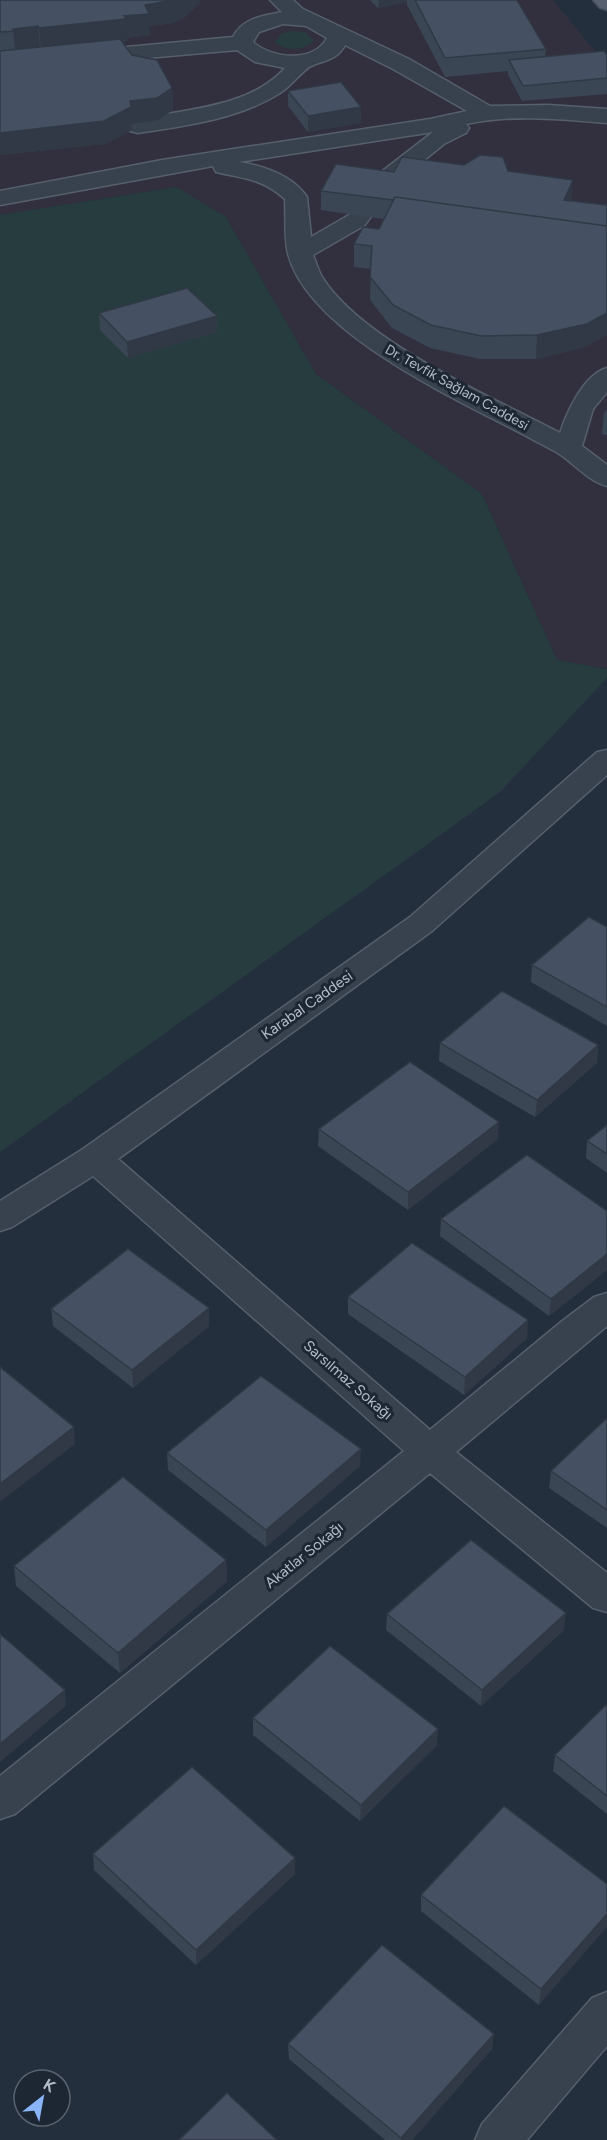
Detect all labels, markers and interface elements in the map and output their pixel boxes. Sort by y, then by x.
street label: Dr. Tevfik Sağlam Caddesi [382,341,532,434]
street label: Karabal Caddesi [258,967,356,1043]
street label: Sarsılmaz Sokağı [300,1336,396,1424]
street label: Akatlar Sokağı [261,1518,347,1592]
north arrow [12,2068,72,2128]
text: K [40,2075,59,2097]

